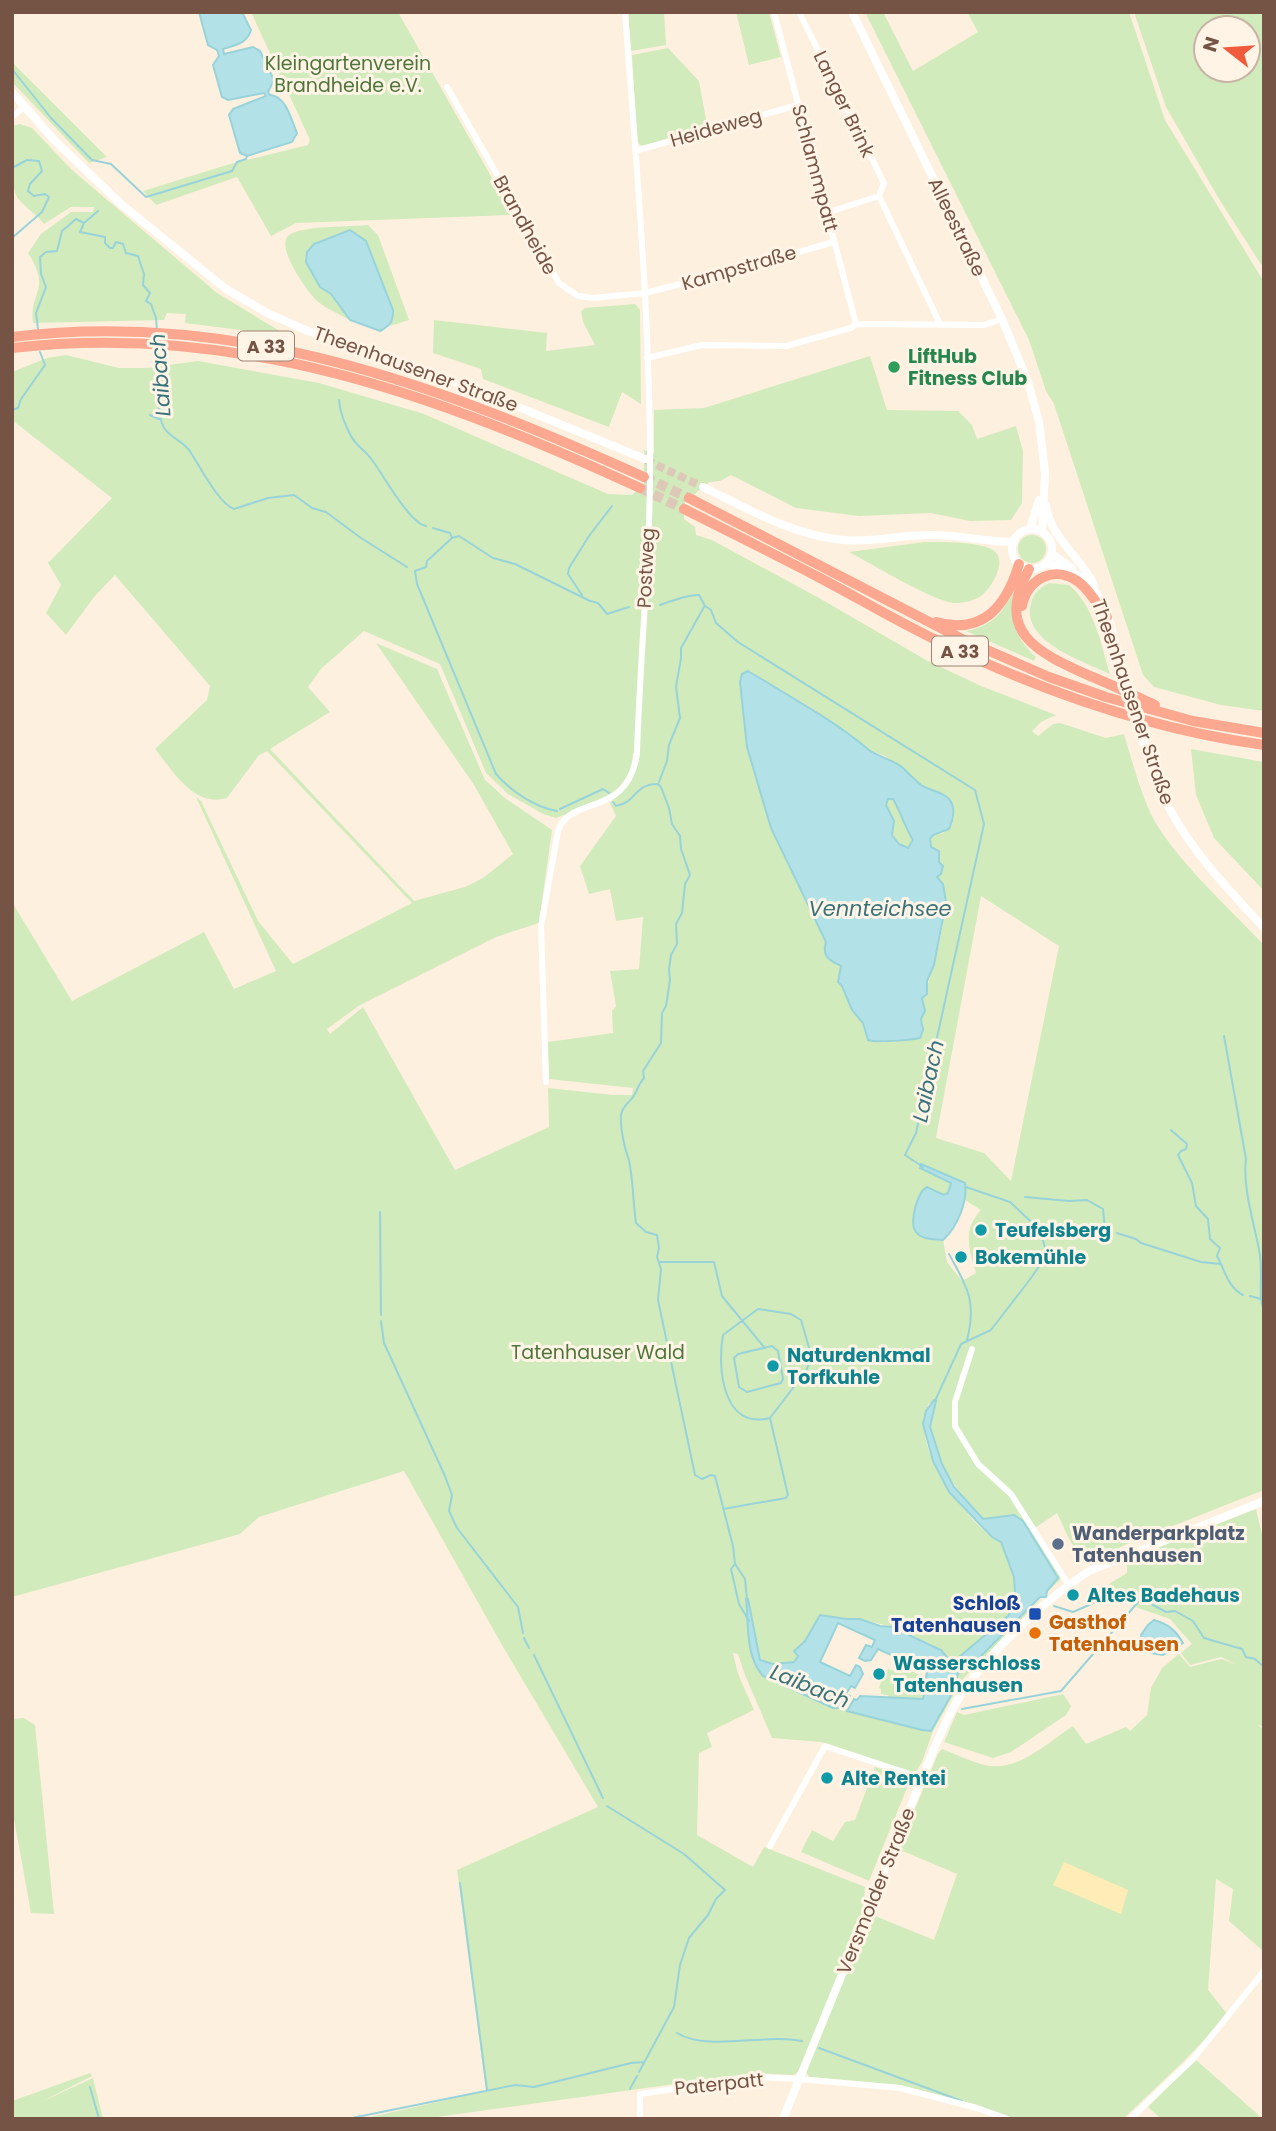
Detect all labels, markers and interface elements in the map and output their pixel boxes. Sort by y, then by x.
north arrow [1192,14,1262,84]
text: N [1196,33,1226,55]
street label: Langer Brink [807,46,882,162]
park label: Kleingartenverein Brandheide e.V. [265,50,431,99]
street label: Schlammpatt [785,101,845,235]
street label: Heideweg [667,102,765,154]
street label: Brandheide [487,170,563,280]
street label: Alleestraße [921,173,993,281]
street label: Kampstraße [679,239,799,297]
street label: Theenhausener Straße [310,319,522,419]
road number: A 33 [238,332,294,360]
water label: Laibach [143,333,177,417]
place label: LiftHub Fitness Club [908,343,1027,392]
marker: LiftHub Fitness Club [886,359,902,375]
street label: Postweg [630,527,662,609]
street label: Theenhausener Straße [1085,596,1181,808]
road number: A 33 [932,636,988,666]
water label: Vennteichsee [808,894,952,923]
water label: Laibach [905,1037,951,1125]
place label: Teufelsberg [995,1217,1111,1244]
marker: Teufelsberg [973,1222,989,1238]
place label: Bokemühle [975,1244,1086,1271]
marker: Bokemühle [953,1249,969,1265]
park label: Tatenhauser Wald [511,1339,685,1366]
place label: Naturdenkmal Torfkuhle [787,1342,931,1391]
marker: Naturdenkmal Torfkuhle [765,1358,781,1374]
place label: Wanderparkplatz Tatenhausen [1072,1520,1245,1569]
marker: Wanderparkplatz Tatenhausen [1050,1536,1066,1552]
place label: Altes Badehaus [1087,1582,1240,1609]
marker: Altes Badehaus [1065,1587,1081,1603]
place label: Schloß Tatenhausen [891,1590,1021,1639]
marker: Schloß Tatenhausen [1027,1606,1043,1622]
place label: Gasthof Tatenhausen [1049,1609,1179,1658]
marker: Gasthof Tatenhausen [1027,1625,1043,1641]
place label: Wasserschloss Tatenhausen [893,1650,1041,1699]
water label: Laibach [766,1657,854,1715]
marker: Wasserschloss Tatenhausen [871,1666,887,1682]
place label: Alte Rentei [841,1765,946,1792]
marker: Alte Rentei [819,1770,835,1786]
street label: Versmolder Straße [830,1804,922,1978]
street label: Paterpatt [673,2066,765,2102]

